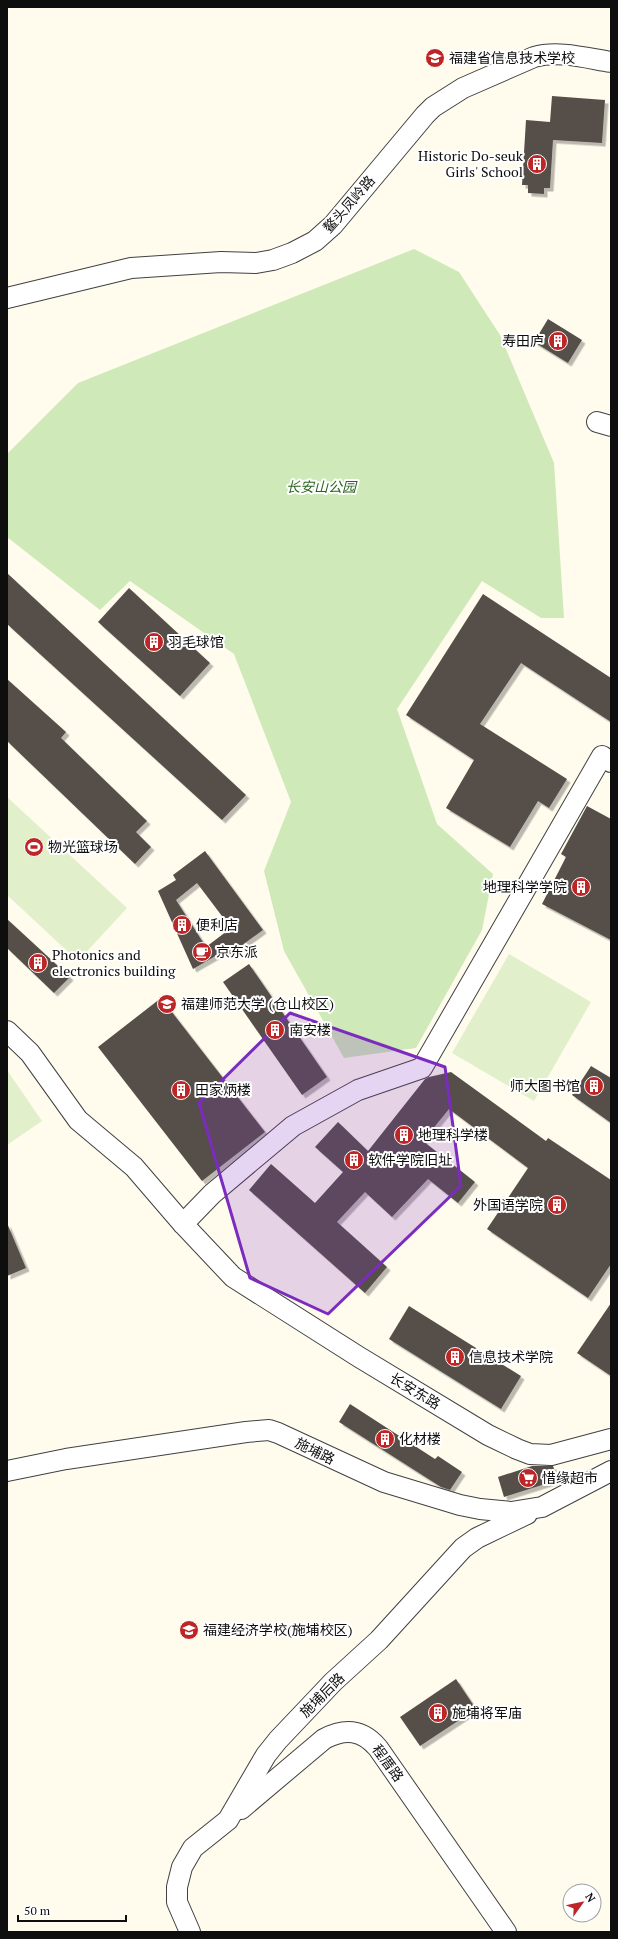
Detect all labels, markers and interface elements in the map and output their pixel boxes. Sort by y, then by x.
school or university icon: 福建省信息技术学校 [424,47,446,69]
place label: 福建省信息技术学校 [449,48,575,67]
place label: Historic Do-seuk Girls' School [418,146,524,181]
building icon: Historic Do-seuk Girls' School [526,153,548,175]
street label: 鳌头凤岭路 [318,171,379,236]
building icon: 寿田庐 [547,330,569,352]
place label: 寿田庐 [502,331,544,350]
park label: 长安山公园 [286,477,358,496]
building icon: 羽毛球馆 [143,631,165,653]
place label: 羽毛球馆 [168,632,224,651]
sports icon: 物光篮球场 [23,836,45,858]
place label: 物光篮球场 [48,837,118,856]
building icon: 地理科学学院 [570,876,592,898]
place label: 地理科学学院 [483,877,567,896]
building icon: 便利店 [171,914,193,936]
place label: 便利店 [196,915,238,934]
cafe icon: 京东派 [191,941,213,963]
place label: 京东派 [216,942,258,961]
place label: Photonics and electronics building [52,945,176,980]
building icon: Photonics and electronics building [27,952,49,974]
school or university icon: 福建师范大学 (仓山校区) [156,993,178,1015]
place label: 福建师范大学 (仓山校区) [181,994,334,1013]
building icon: 南安楼 [264,1019,286,1041]
place label: 南安楼 [289,1020,331,1039]
building icon: 师大图书馆 [583,1075,605,1097]
place label: 师大图书馆 [510,1076,580,1095]
building icon: 田家炳楼 [170,1079,192,1101]
place label: 田家炳楼 [195,1080,251,1099]
building icon: 地理科学楼 [393,1124,415,1146]
place label: 地理科学楼 [418,1125,488,1144]
building icon: 软件学院旧址 [343,1149,365,1171]
place label: 软件学院旧址 [368,1150,452,1169]
building icon: 外国语学院 [546,1194,568,1216]
place label: 外国语学院 [473,1195,543,1214]
building icon: 信息技术学院 [444,1346,466,1368]
place label: 信息技术学院 [469,1347,553,1366]
street label: 长安东路 [386,1368,444,1413]
building icon: 化材楼 [374,1428,396,1450]
place label: 化材楼 [399,1429,441,1448]
street label: 施埔路 [292,1433,338,1468]
supermarket icon: 惜缘超市 [517,1467,539,1489]
place label: 惜缘超市 [542,1468,598,1487]
school or university icon: 福建经济学校(施埔校区) [178,1619,200,1641]
place label: 福建经济学校(施埔校区) [203,1620,353,1639]
street label: 施埔后路 [295,1668,348,1721]
building icon: 施埔将军庙 [427,1702,449,1724]
place label: 施埔将军庙 [452,1703,522,1722]
street label: 程厝路 [368,1740,408,1785]
north arrow [562,1883,602,1923]
text: N [582,1890,599,1905]
scale bar [18,1897,126,1923]
text: 50 m [24,1903,51,1918]

